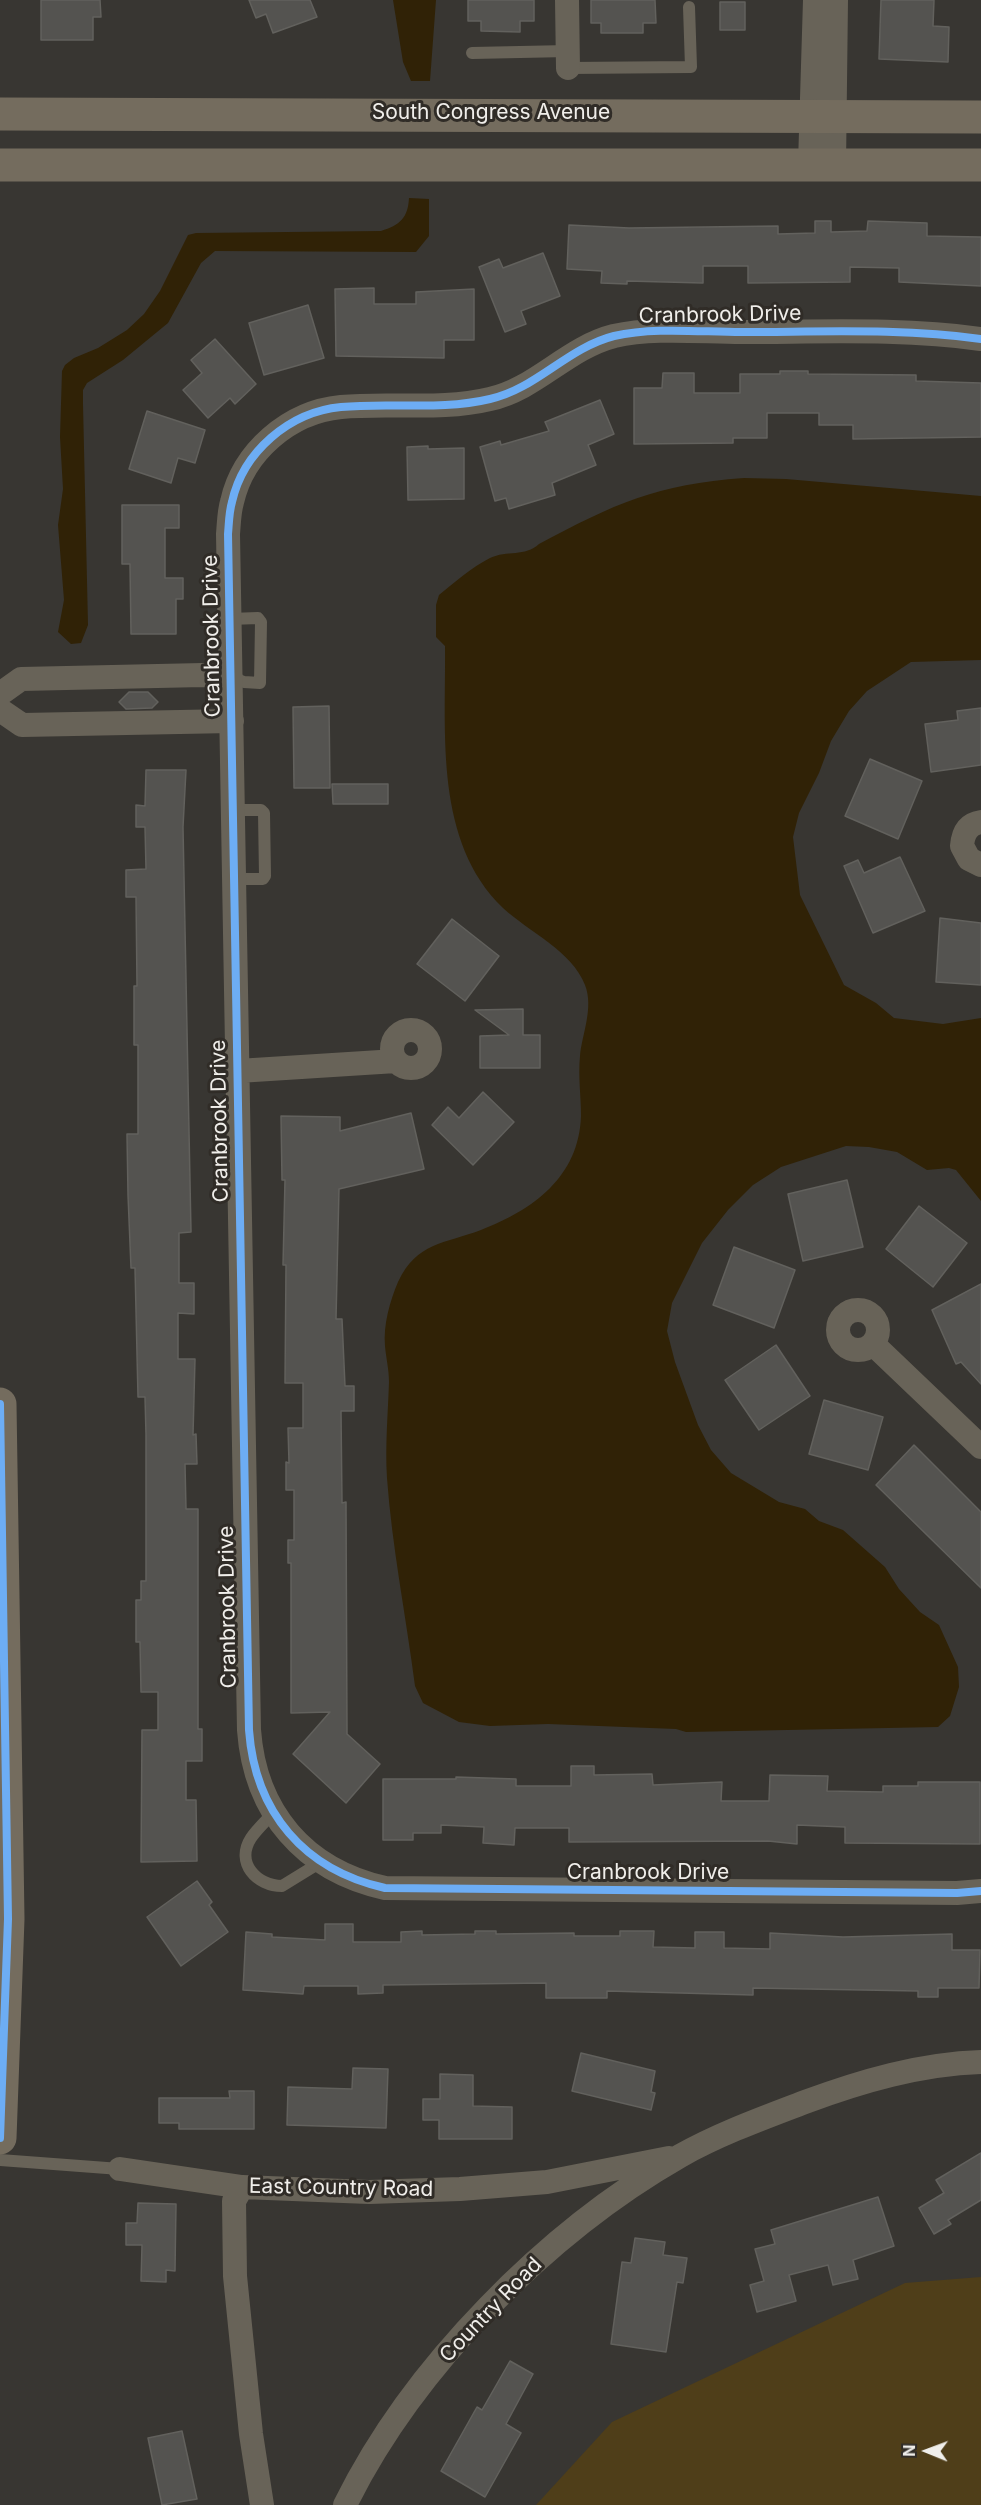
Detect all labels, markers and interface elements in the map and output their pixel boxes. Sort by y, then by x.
street label: South Congress Avenue [372,100,610,126]
street label: Cranbrook Drive [638,301,802,329]
street label: Cranbrook Drive [198,554,226,718]
street label: Cranbrook Drive [206,1039,234,1203]
street label: Cranbrook Drive [214,1525,242,1689]
street label: Cranbrook Drive [567,1860,729,1886]
street label: East Country Road [249,2174,433,2202]
street label: Country Road [435,2252,547,2368]
north arrow [897,2421,957,2481]
text: N [899,2444,919,2457]

